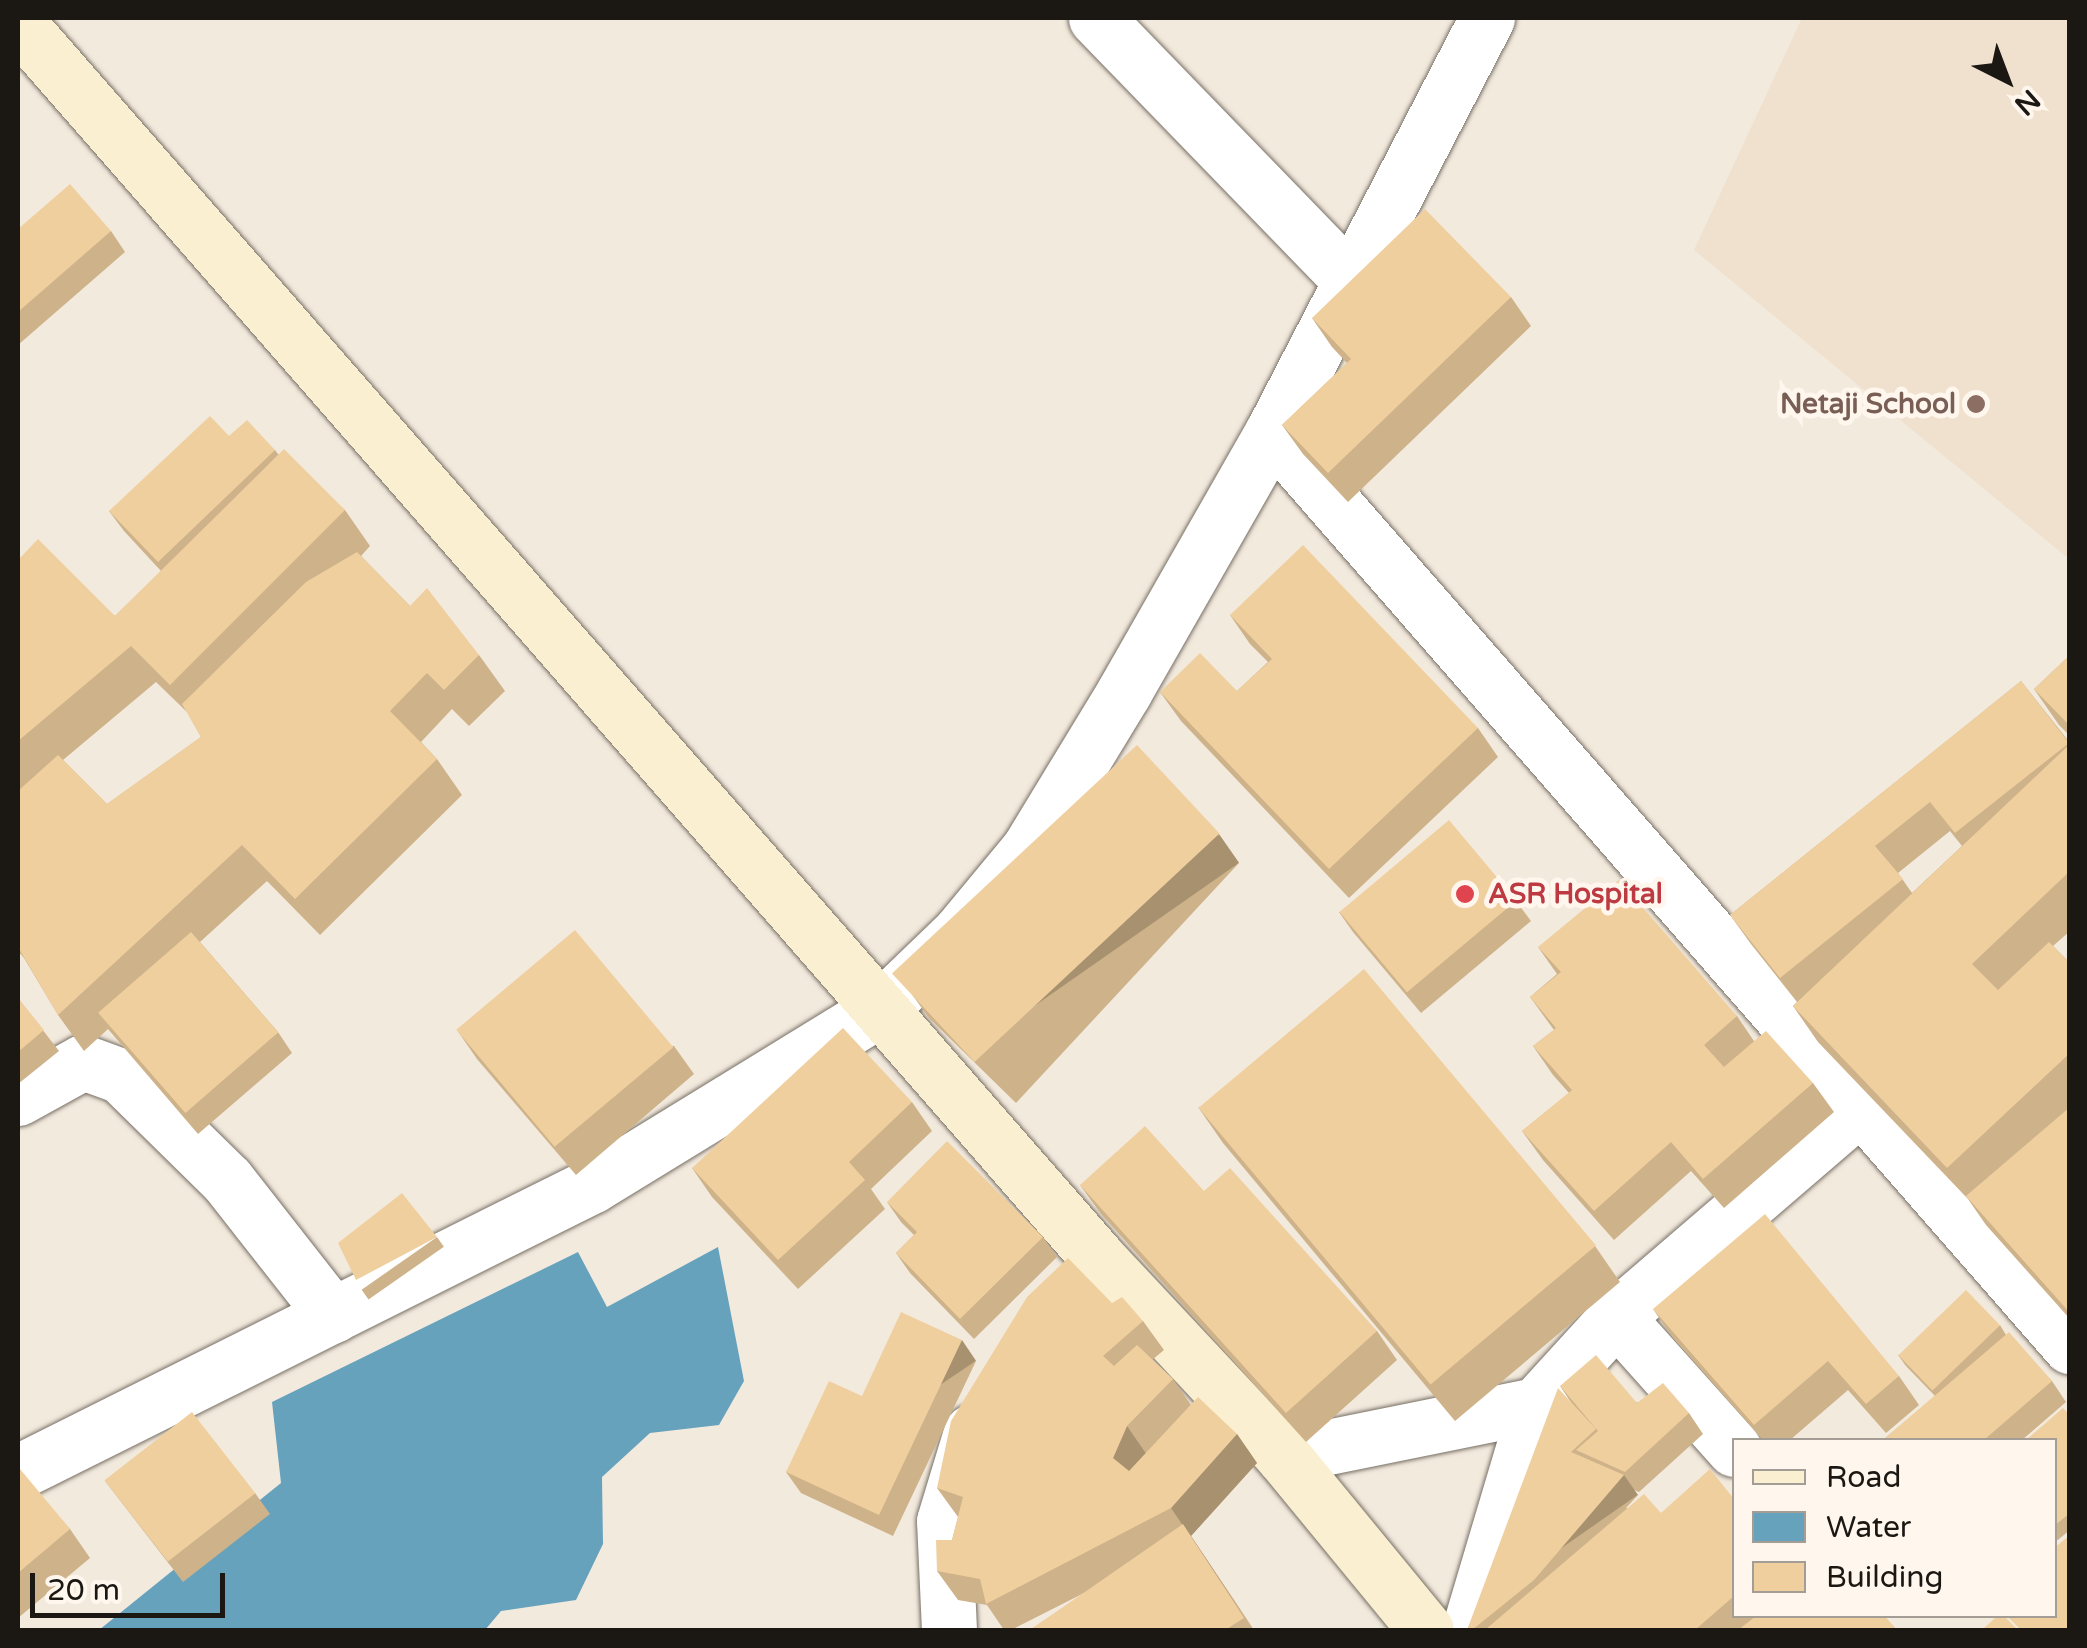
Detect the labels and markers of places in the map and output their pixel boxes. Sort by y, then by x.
place label: Netaji School [1780,387,1956,421]
marker: Netaji School [1965,393,1987,415]
place label: ASR Hospital [1488,877,1663,911]
marker: ASR Hospital [1452,881,1478,907]

